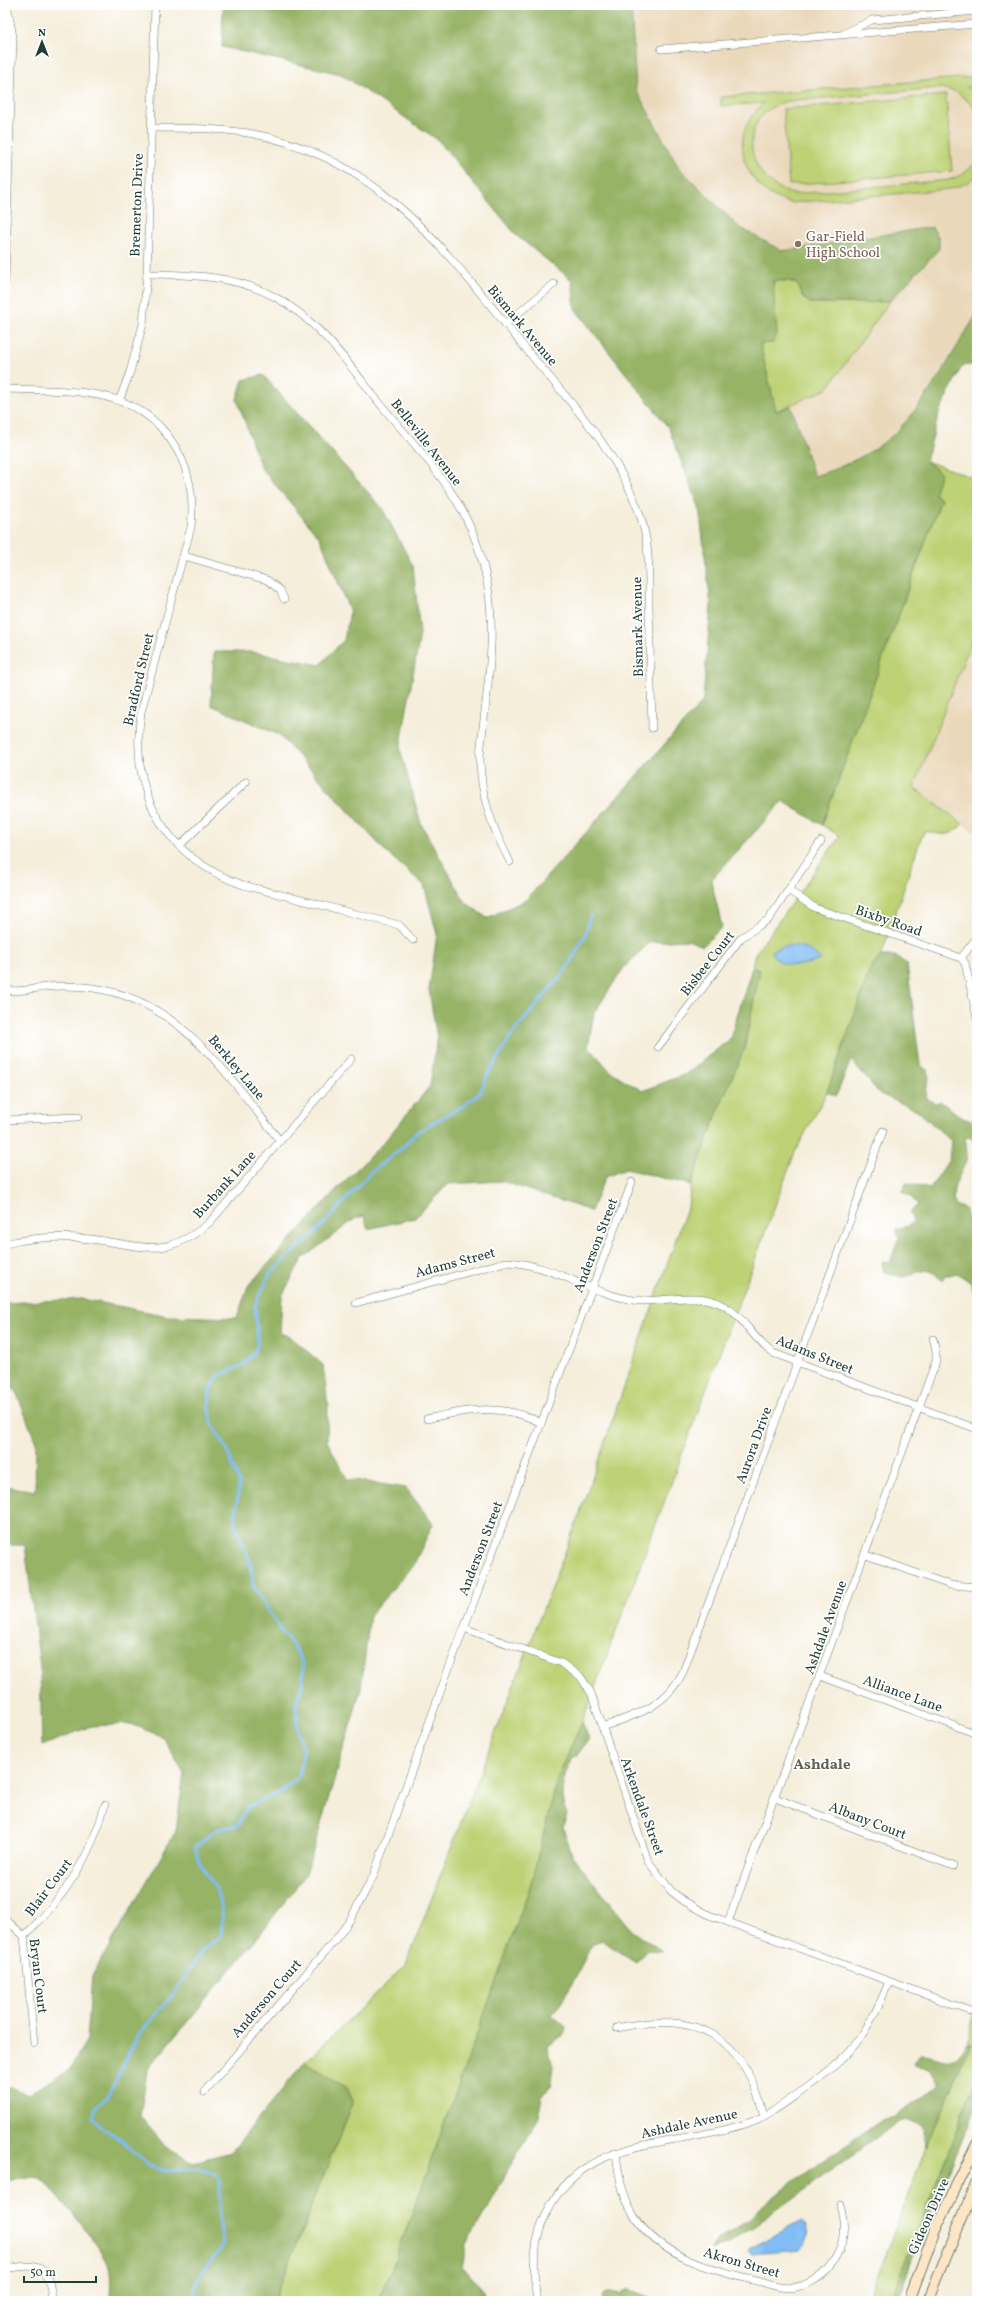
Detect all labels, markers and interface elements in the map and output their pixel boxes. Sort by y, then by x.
north arrow [22,22,62,62]
text: N [38,26,46,41]
street label: Bremerton Drive [126,153,149,257]
place label: Gar-Field High School [806,228,880,263]
marker: Gar-Field High School [793,239,803,249]
street label: Bismark Avenue [482,281,562,371]
street label: Belleville Avenue [386,396,466,491]
street label: Bismark Avenue [628,576,649,677]
street label: Bradford Street [120,631,159,728]
street label: Bixby Road [853,901,924,942]
street label: Bisbee Court [677,927,740,1000]
street label: Berkley Lane [203,1031,269,1105]
street label: Burbank Lane [189,1147,261,1223]
street label: Anderson Street [570,1195,623,1296]
street label: Adams Street [413,1244,498,1283]
street label: Adams Street [773,1331,856,1380]
street label: Aurora Drive [732,1404,777,1487]
street label: Anderson Street [455,1498,508,1599]
street label: Ashdale Avenue [801,1578,852,1677]
street label: Alliance Lane [860,1671,945,1718]
street label: Arkendale Street [615,1755,668,1858]
district label: Ashdale [793,1755,851,1776]
street label: Albany Court [826,1798,909,1845]
street label: Blair Court [21,1855,77,1921]
street label: Bryan Court [23,1938,52,2015]
street label: Anderson Court [228,1956,307,2042]
street label: Ashdale Avenue [639,2105,740,2144]
street label: Gideon Drive [904,2175,955,2258]
street label: Akron Street [701,2243,782,2283]
scale bar [24,2258,96,2284]
text: 50 m [30,2265,56,2281]

